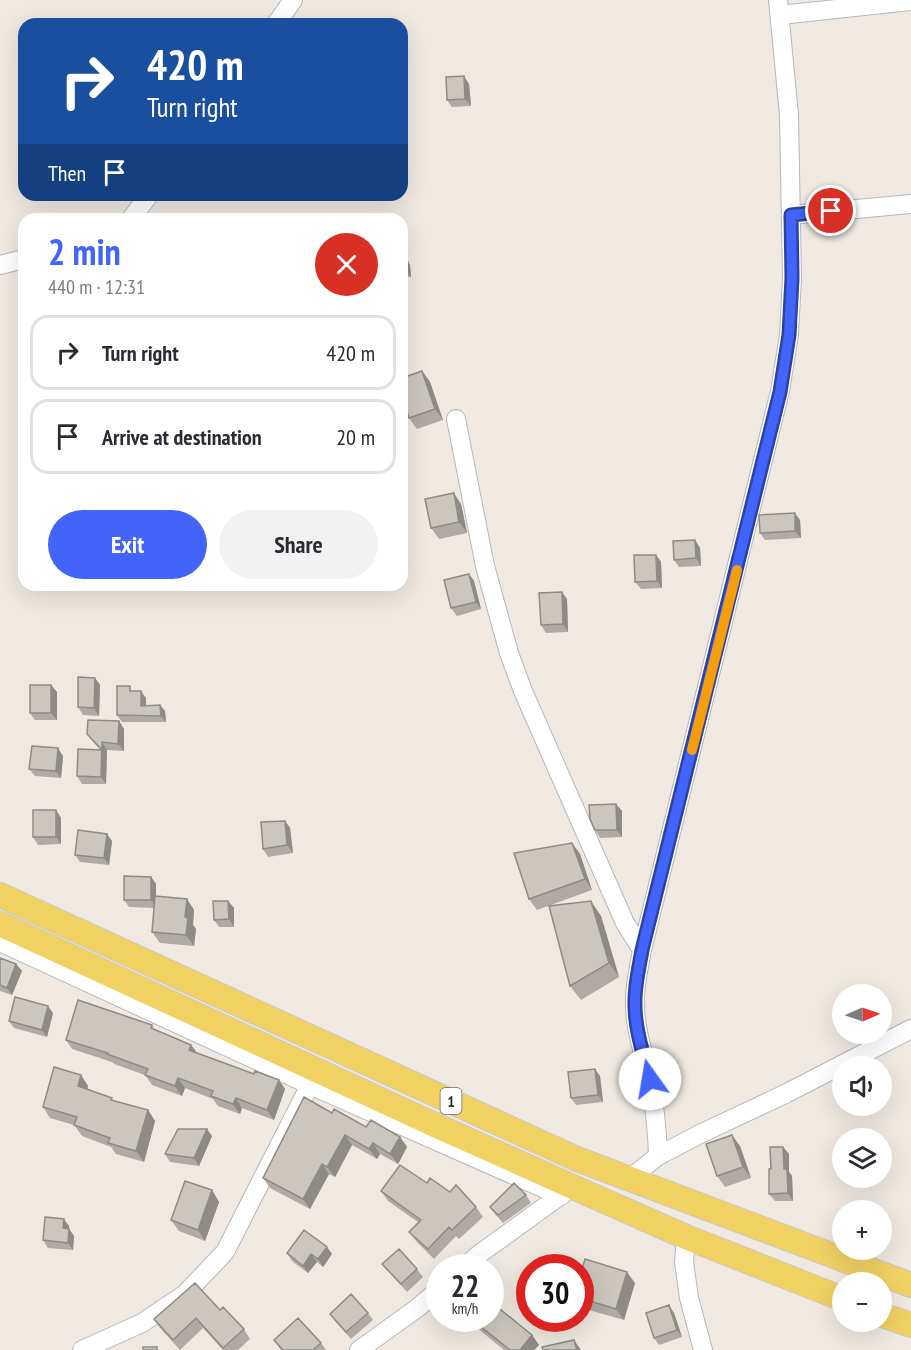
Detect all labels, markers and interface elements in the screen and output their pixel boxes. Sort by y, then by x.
text: 420 m [147,37,244,92]
icon: right [48,42,126,120]
text: Turn right [147,90,238,124]
icon: arrive [98,156,131,189]
text: Then [48,159,86,187]
pin [805,185,856,236]
icon: arrive [814,194,847,227]
text: 2 min [48,228,121,275]
button: close [315,233,378,296]
text: 440 m · 12:31 [48,274,145,300]
icon: right [51,336,84,369]
text: Turn right [102,339,179,367]
text: 420 m [326,339,375,367]
icon: arrive [51,420,84,453]
text: Arrive at destination [102,423,262,451]
text: 20 m [336,423,375,451]
button: Exit [48,510,207,579]
button: Share [219,510,378,579]
north arrow [832,984,892,1044]
map controls [832,984,892,1332]
position arrow [618,1047,682,1111]
button: sound [832,1056,892,1116]
road number: 1 [440,1088,462,1114]
button: layers [832,1128,892,1188]
button: + [832,1200,892,1260]
speed limit sign: 30 [516,1254,594,1332]
text: 22 [451,1266,479,1305]
button: − [832,1272,892,1332]
text: km/h [452,1299,478,1318]

